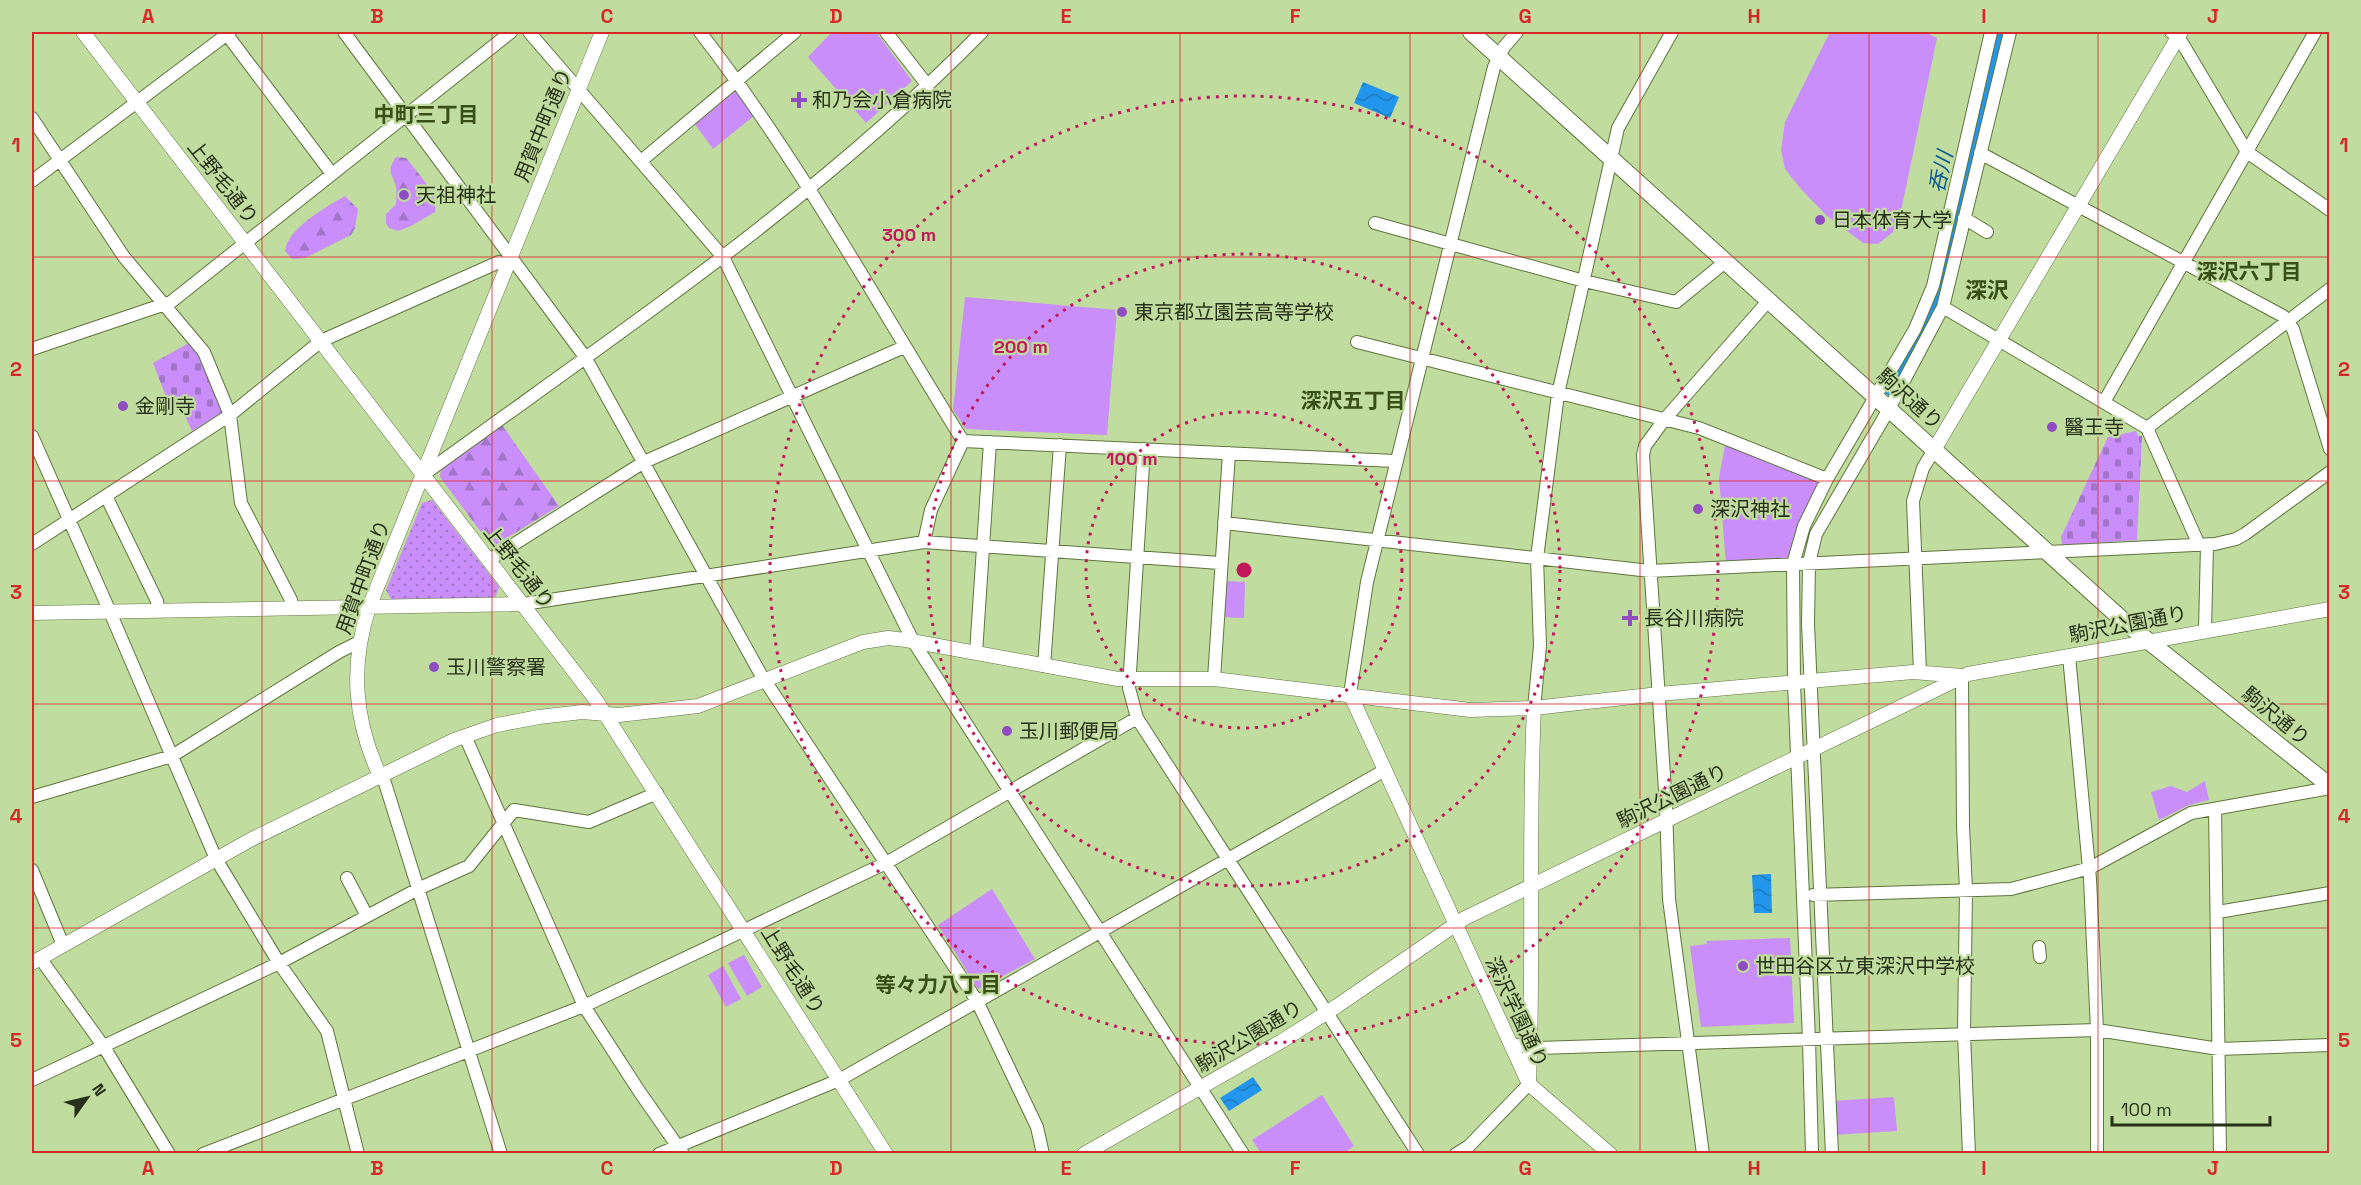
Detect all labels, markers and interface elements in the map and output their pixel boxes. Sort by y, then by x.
text: A [142,3,155,29]
text: B [370,3,384,29]
text: C [601,3,614,29]
text: D [829,3,843,29]
text: E [1060,3,1072,29]
text: F [1290,3,1301,29]
text: G [1518,3,1532,29]
text: H [1747,3,1761,29]
text: I [1981,3,1987,29]
text: J [2207,3,2219,29]
street label: 用賀中町通り [508,64,578,186]
place label: 和乃会小倉病院 [812,87,952,113]
marker: 和乃会小倉病院 [790,91,808,109]
district label: 中町三丁目 [374,101,479,128]
text: 1 [11,132,21,158]
text: 1 [2339,132,2349,158]
street label: 上野毛通り [182,135,264,229]
water label: 呑川 [1923,146,1959,195]
place label: 天祖神社 [416,182,496,208]
marker: 天祖神社 [397,188,411,202]
place label: 日本体育大学 [1832,207,1952,233]
marker: 日本体育大学 [1813,213,1827,227]
text: 300 m [882,223,936,246]
district label: 深沢六丁目 [2197,258,2302,285]
district label: 深沢 [1965,276,2009,304]
place label: 東京都立園芸高等学校 [1134,299,1334,325]
marker: 東京都立園芸高等学校 [1115,305,1129,319]
text: 200 m [994,335,1048,358]
text: 2 [10,356,22,382]
text: 2 [2338,356,2350,382]
street label: 駒沢通り [1872,363,1948,435]
district label: 深沢五丁目 [1301,387,1406,414]
place label: 金剛寺 [135,393,195,419]
marker: 金剛寺 [116,399,130,413]
place label: 醫王寺 [2064,414,2124,440]
marker: 醫王寺 [2045,420,2059,434]
text: 100 m [1106,447,1158,470]
place label: 深沢神社 [1710,496,1790,522]
marker: 深沢神社 [1691,502,1705,516]
street label: 用賀中町通り [330,516,396,638]
street label: 上野毛通り [478,520,560,614]
centre of rings [1234,560,1254,580]
text: 3 [10,579,22,605]
text: 3 [2338,579,2350,605]
street label: 駒沢公園通り [2067,600,2189,648]
place label: 長谷川病院 [1644,605,1744,631]
marker: 長谷川病院 [1621,609,1639,627]
place label: 玉川警察署 [446,654,546,680]
marker: 玉川警察署 [427,660,441,674]
street label: 駒沢通り [2237,681,2315,751]
place label: 玉川郵便局 [1019,718,1119,744]
marker: 玉川郵便局 [1000,724,1014,738]
street label: 駒沢公園通り [1612,758,1732,834]
text: 4 [10,803,23,829]
text: 4 [2338,803,2351,829]
street label: 上野毛通り [755,921,831,1019]
street label: 深沢学園通り [1480,952,1554,1072]
place label: 世田谷区立東深沢中学校 [1755,953,1975,979]
marker: 世田谷区立東深沢中学校 [1736,959,1750,973]
district label: 等々力八丁目 [875,971,1001,998]
street label: 駒沢公園通り [1191,994,1307,1078]
text: 5 [10,1027,22,1053]
text: 5 [2338,1027,2350,1053]
north arrow [57,1068,117,1128]
text: N [87,1080,111,1100]
scale bar [2112,1089,2270,1127]
text: 100 m [2121,1098,2172,1121]
text: A [142,1155,155,1181]
text: B [370,1155,384,1181]
text: C [601,1155,614,1181]
text: D [829,1155,843,1181]
text: E [1060,1155,1072,1181]
text: F [1290,1155,1301,1181]
text: G [1518,1155,1532,1181]
text: H [1747,1155,1761,1181]
text: I [1981,1155,1987,1181]
text: J [2207,1155,2219,1181]

